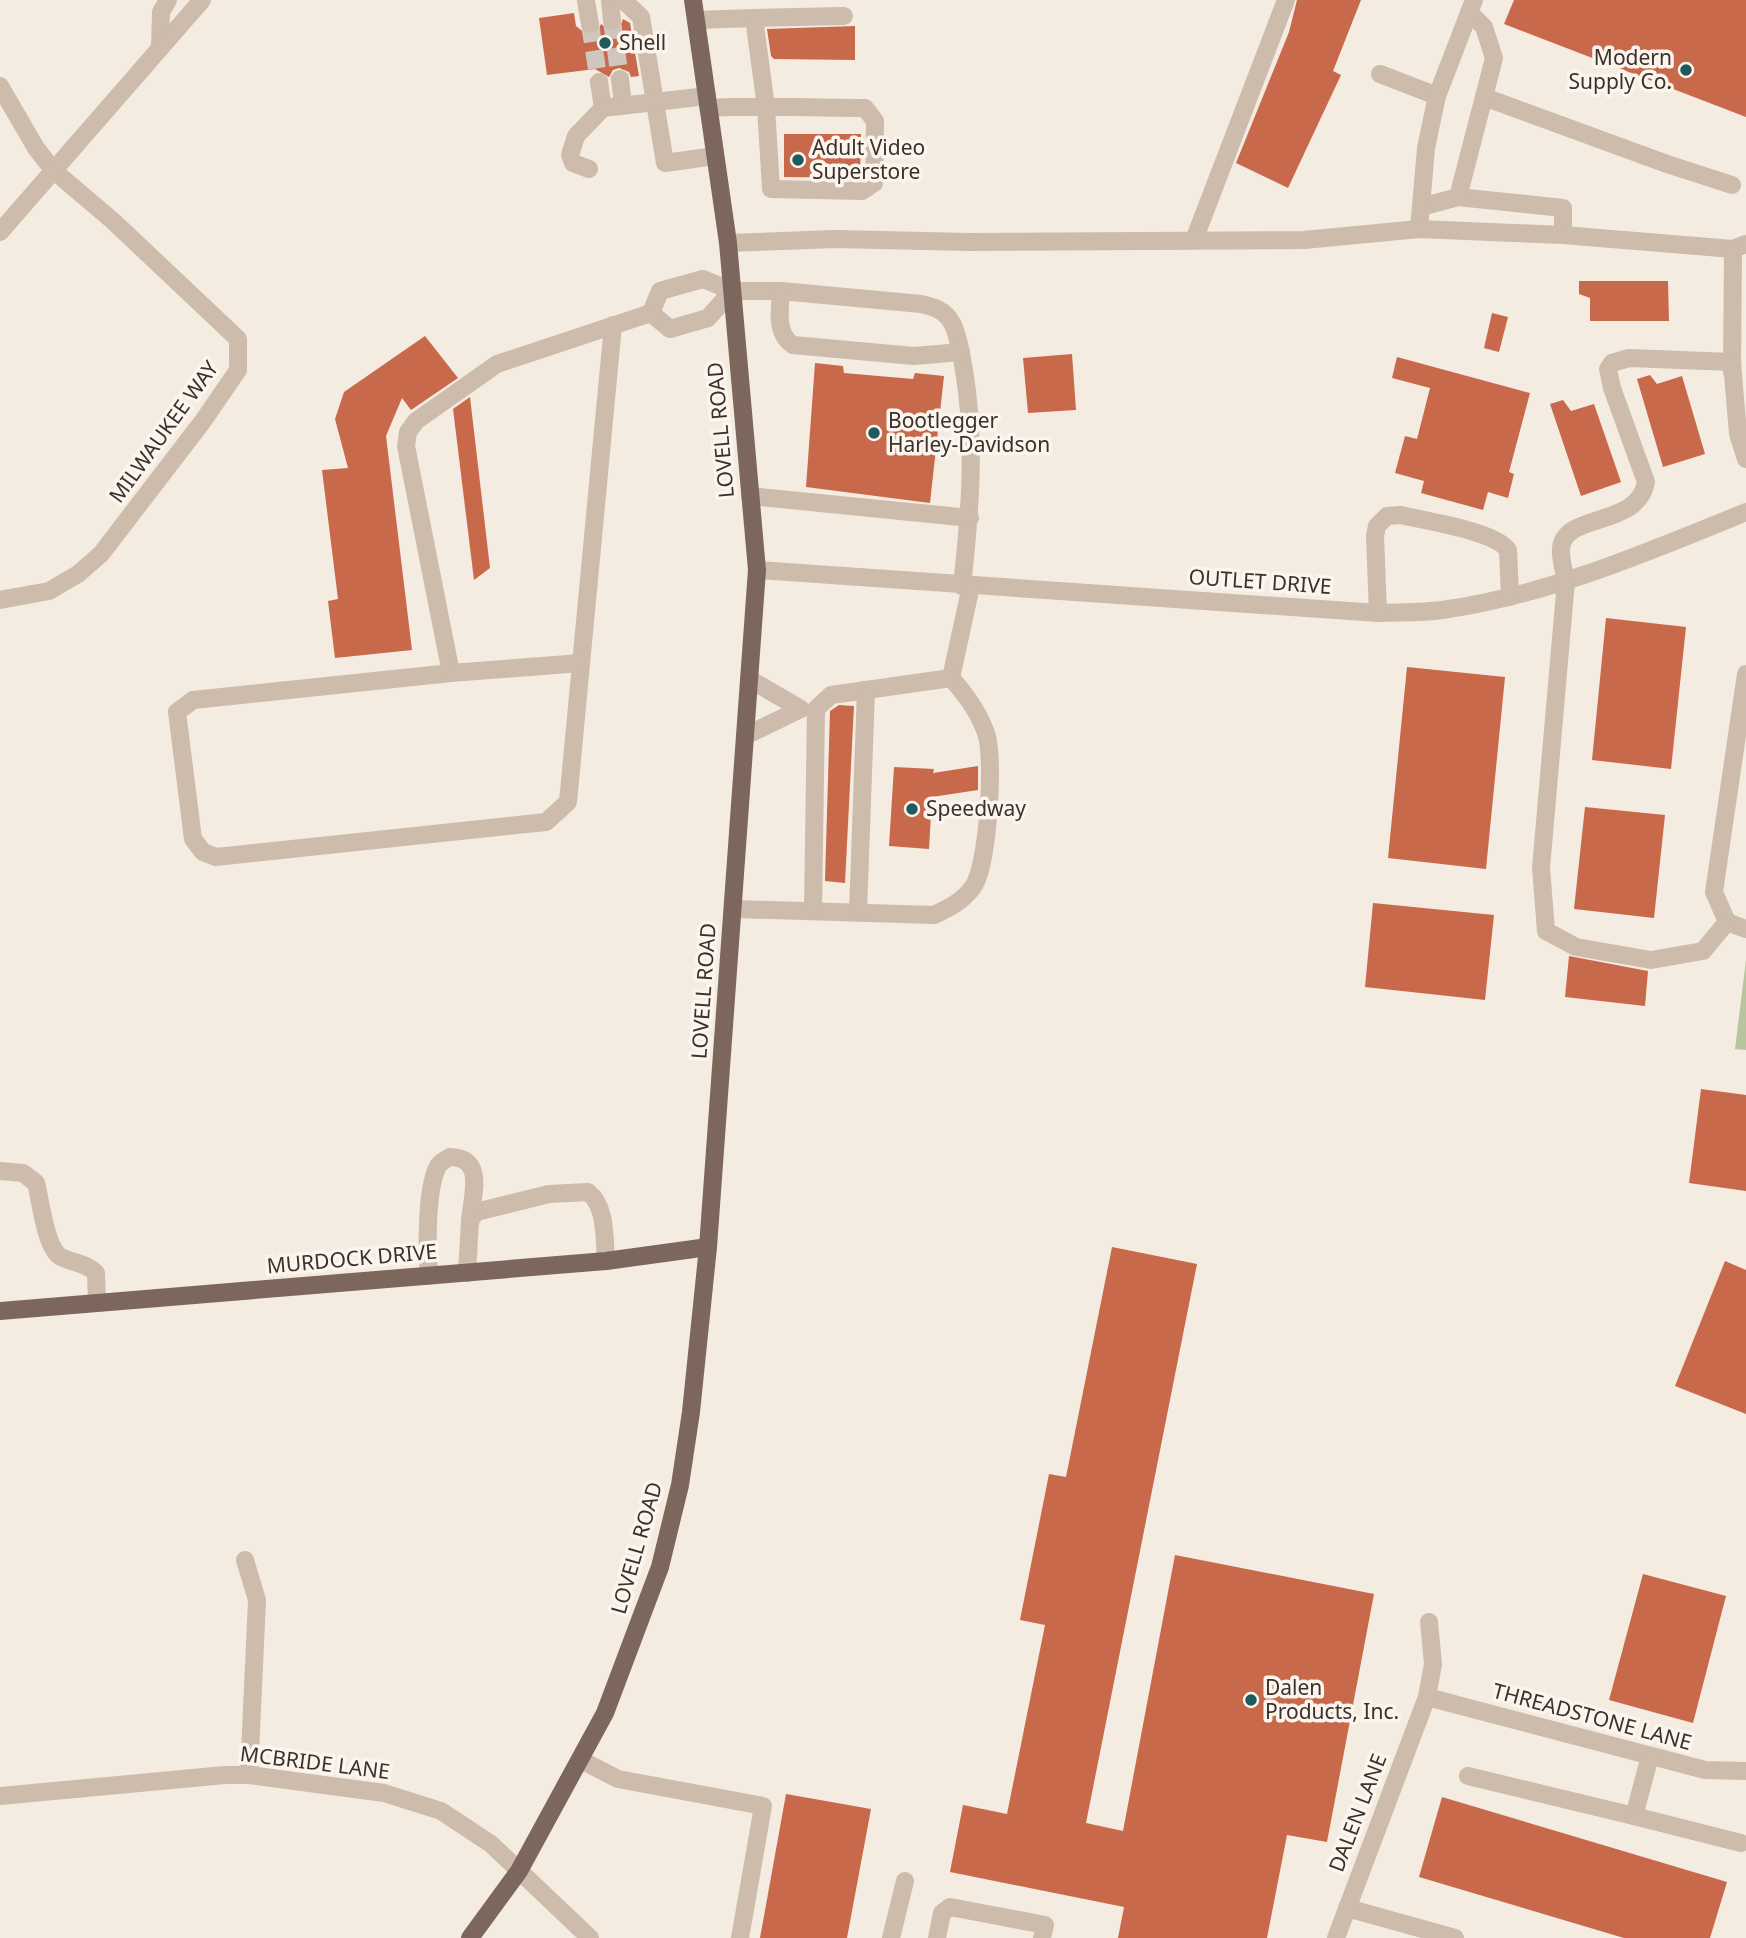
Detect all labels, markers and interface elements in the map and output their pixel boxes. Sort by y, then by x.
place label: Shell [619,28,666,56]
marker: Shell [597,35,613,51]
place label: Modern Supply Co. [1568,43,1672,95]
marker: Modern Supply Co. [1678,62,1694,78]
place label: Adult Video Superstore [812,133,925,185]
marker: Adult Video Superstore [790,152,806,168]
street label: MILWAUKEE WAY [102,355,224,508]
street label: LOVELL ROAD [700,361,740,499]
place label: Bootlegger Harley-Davidson [888,406,1050,458]
marker: Bootlegger Harley-Davidson [866,425,882,441]
street label: OUTLET DRIVE [1188,562,1332,600]
place label: Speedway [926,794,1026,822]
marker: Speedway [904,801,920,817]
street label: LOVELL ROAD [684,922,722,1060]
street label: MURDOCK DRIVE [266,1237,438,1279]
street label: LOVELL ROAD [604,1478,668,1617]
place label: Dalen Products, Inc. [1265,1673,1399,1725]
street label: THREADSTONE LANE [1490,1676,1695,1756]
marker: Dalen Products, Inc. [1243,1692,1259,1708]
street label: MCBRIDE LANE [239,1739,392,1785]
street label: DALEN LANE [1322,1750,1392,1876]

